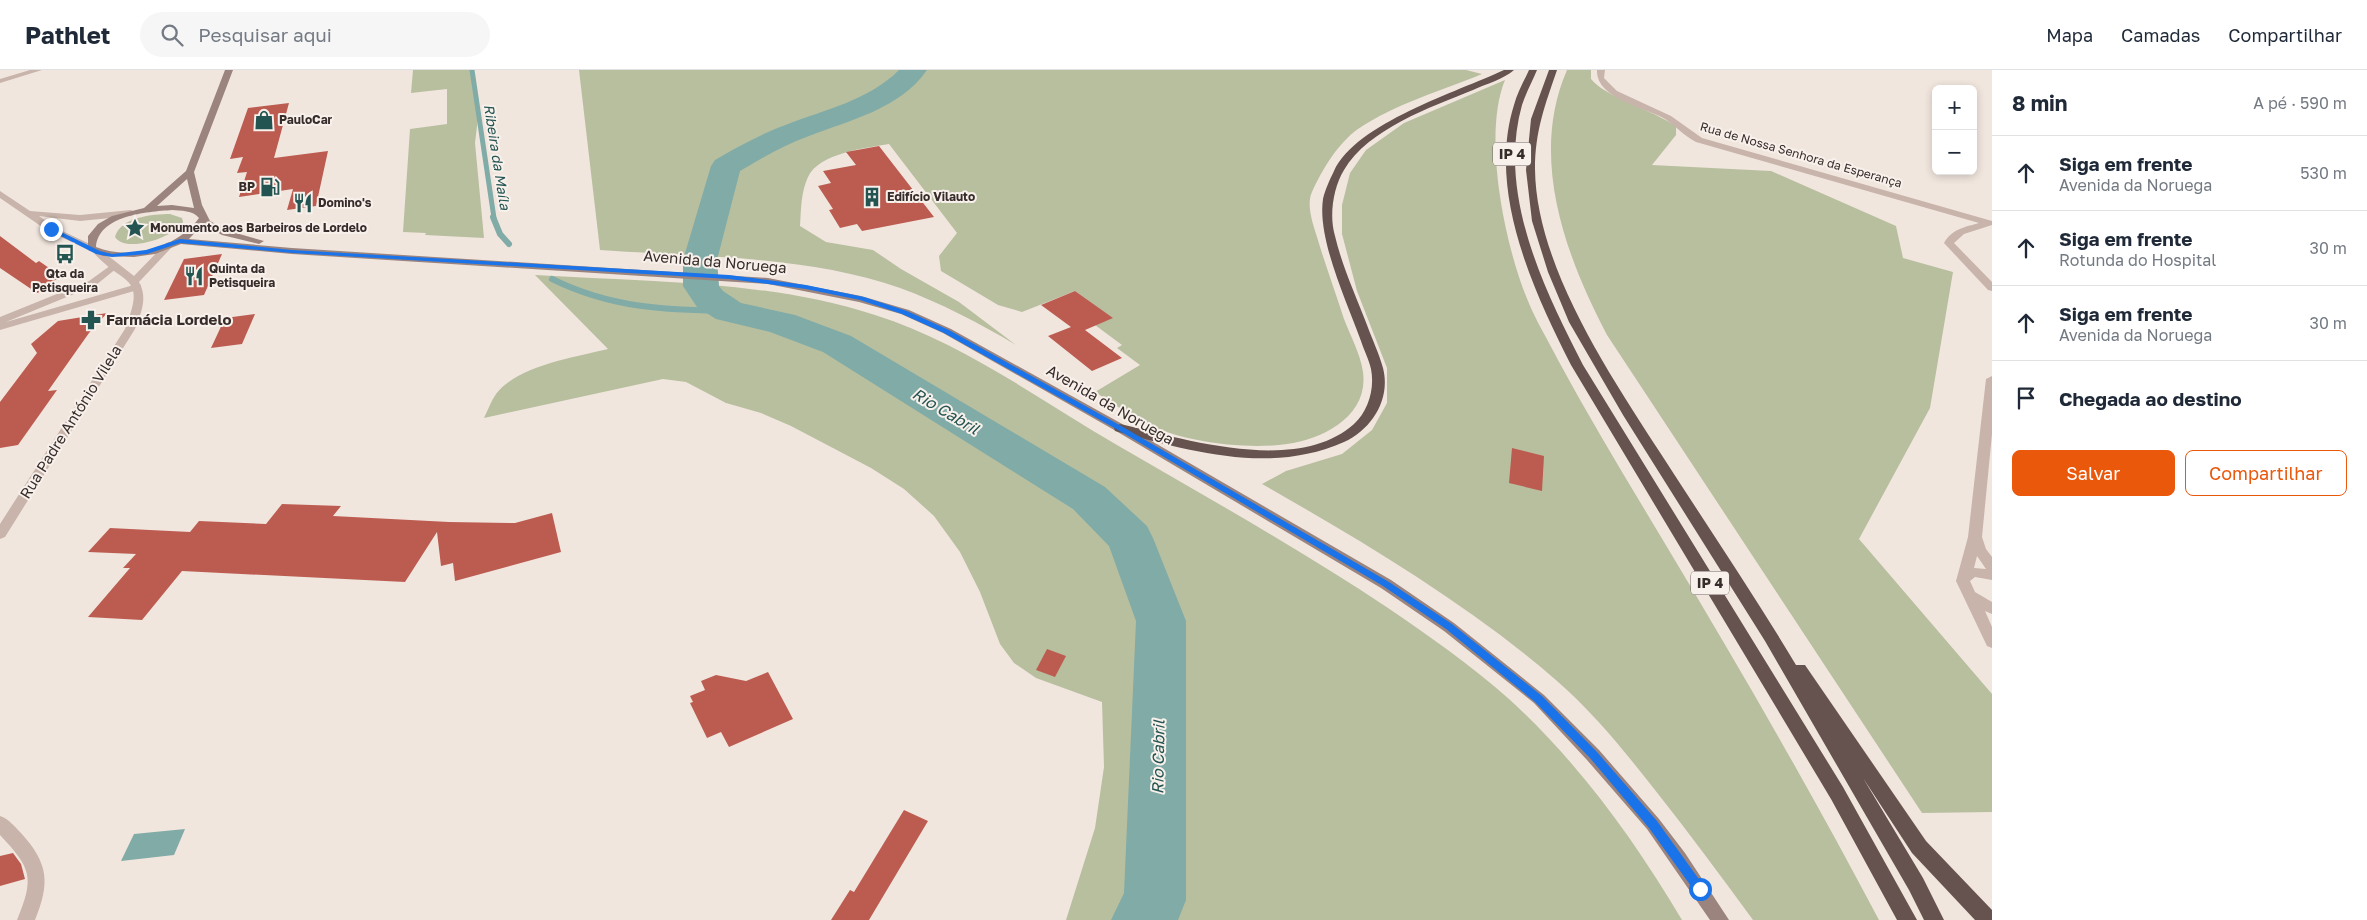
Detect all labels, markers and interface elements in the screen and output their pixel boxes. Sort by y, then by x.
search box [140,12,490,57]
text: Pathlet [25,20,110,49]
icon: search [158,21,186,49]
text: Pesquisar aqui [198,23,332,46]
text: Mapa [2046,24,2093,46]
text: Camadas [2121,24,2200,46]
text: Compartilhar [2228,24,2342,46]
map controls [1932,85,1977,175]
button: + [1932,85,1977,130]
text: 8 min [2012,90,2068,116]
text: A pé · 590 m [2253,93,2347,113]
water label: Ribeira da Maíla [481,103,514,212]
shop icon: PauloCar [253,109,275,131]
place label: PauloCar [279,112,333,127]
street label: Rua de Nossa Senhora da Esperança [1698,118,1904,191]
button: − [1932,130,1977,175]
road number: IP 4 [1493,142,1531,166]
text: Siga em frente [2059,152,2193,175]
icon: ahead [2012,159,2040,187]
text: 530 m [2300,163,2347,183]
text: Avenida da Noruega [2059,175,2212,195]
fuel station icon: BP [259,176,281,198]
place label: BP [238,179,255,194]
building icon: Edifício Vilauto [861,186,883,208]
place label: Edifício Vilauto [887,189,975,204]
restaurant icon: Domino's [292,192,314,214]
place label: Domino's [318,195,372,210]
place icon: Monumento aos Barbeiros de Lordelo [124,217,146,239]
route end [40,218,63,241]
place label: Monumento aos Barbeiros de Lordelo [150,220,367,235]
text: Siga em frente [2059,227,2193,250]
icon: ahead [2012,234,2040,262]
text: 30 m [2310,238,2347,258]
bus stop icon: Qtª da Petisqueira [54,243,76,265]
street label: Avenida da Noruega [643,246,788,276]
text: Rotunda do Hospital [2059,250,2217,270]
place label: Quinta da Petisqueira [209,261,275,290]
restaurant icon: Quinta da Petisqueira [183,265,205,287]
place label: Qtª da Petisqueira [32,266,98,295]
text: Siga em frente [2059,302,2193,325]
pharmacy icon: Farmácia Lordelo [80,309,102,331]
icon: ahead [2012,309,2040,337]
place label: Farmácia Lordelo [106,310,231,328]
text: 30 m [2310,313,2347,333]
text: Avenida da Noruega [2059,325,2212,345]
street label: Rua Padre António Vilela [15,341,125,502]
street label: Avenida da Noruega [1044,360,1177,448]
water label: Rio Cabril [909,383,984,439]
icon: arrive [2012,384,2040,412]
text: Chegada ao destino [2059,387,2242,410]
button: Salvar [2012,450,2175,496]
button: Compartilhar [2185,450,2347,496]
road number: IP 4 [1691,572,1729,594]
water label: Rio Cabril [1147,719,1169,794]
route start [1689,878,1712,901]

